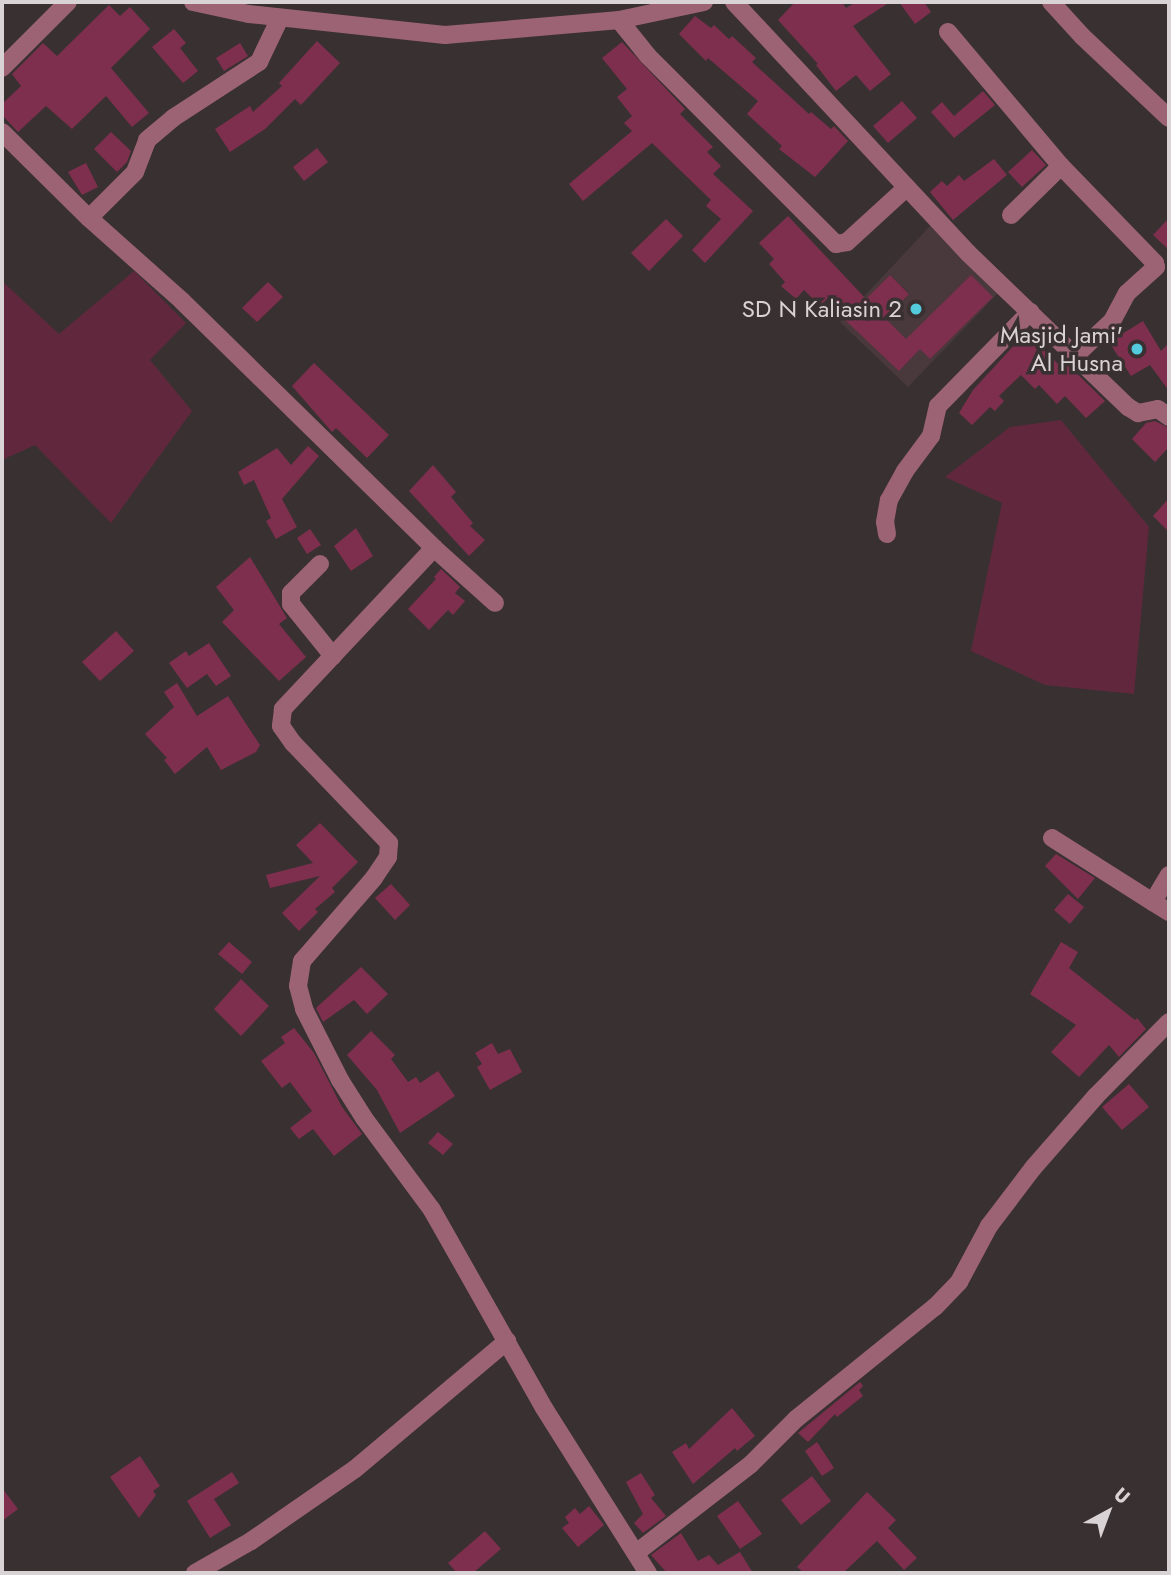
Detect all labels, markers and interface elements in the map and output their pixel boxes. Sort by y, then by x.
place label: SD N Kaliasin 2 [742,295,902,323]
marker: SD N Kaliasin 2 [908,301,924,317]
place label: Masjid Jami' Al Husna [1000,321,1123,377]
marker: Masjid Jami' Al Husna [1129,341,1145,357]
north arrow [1073,1477,1143,1547]
text: U [1108,1481,1136,1510]

